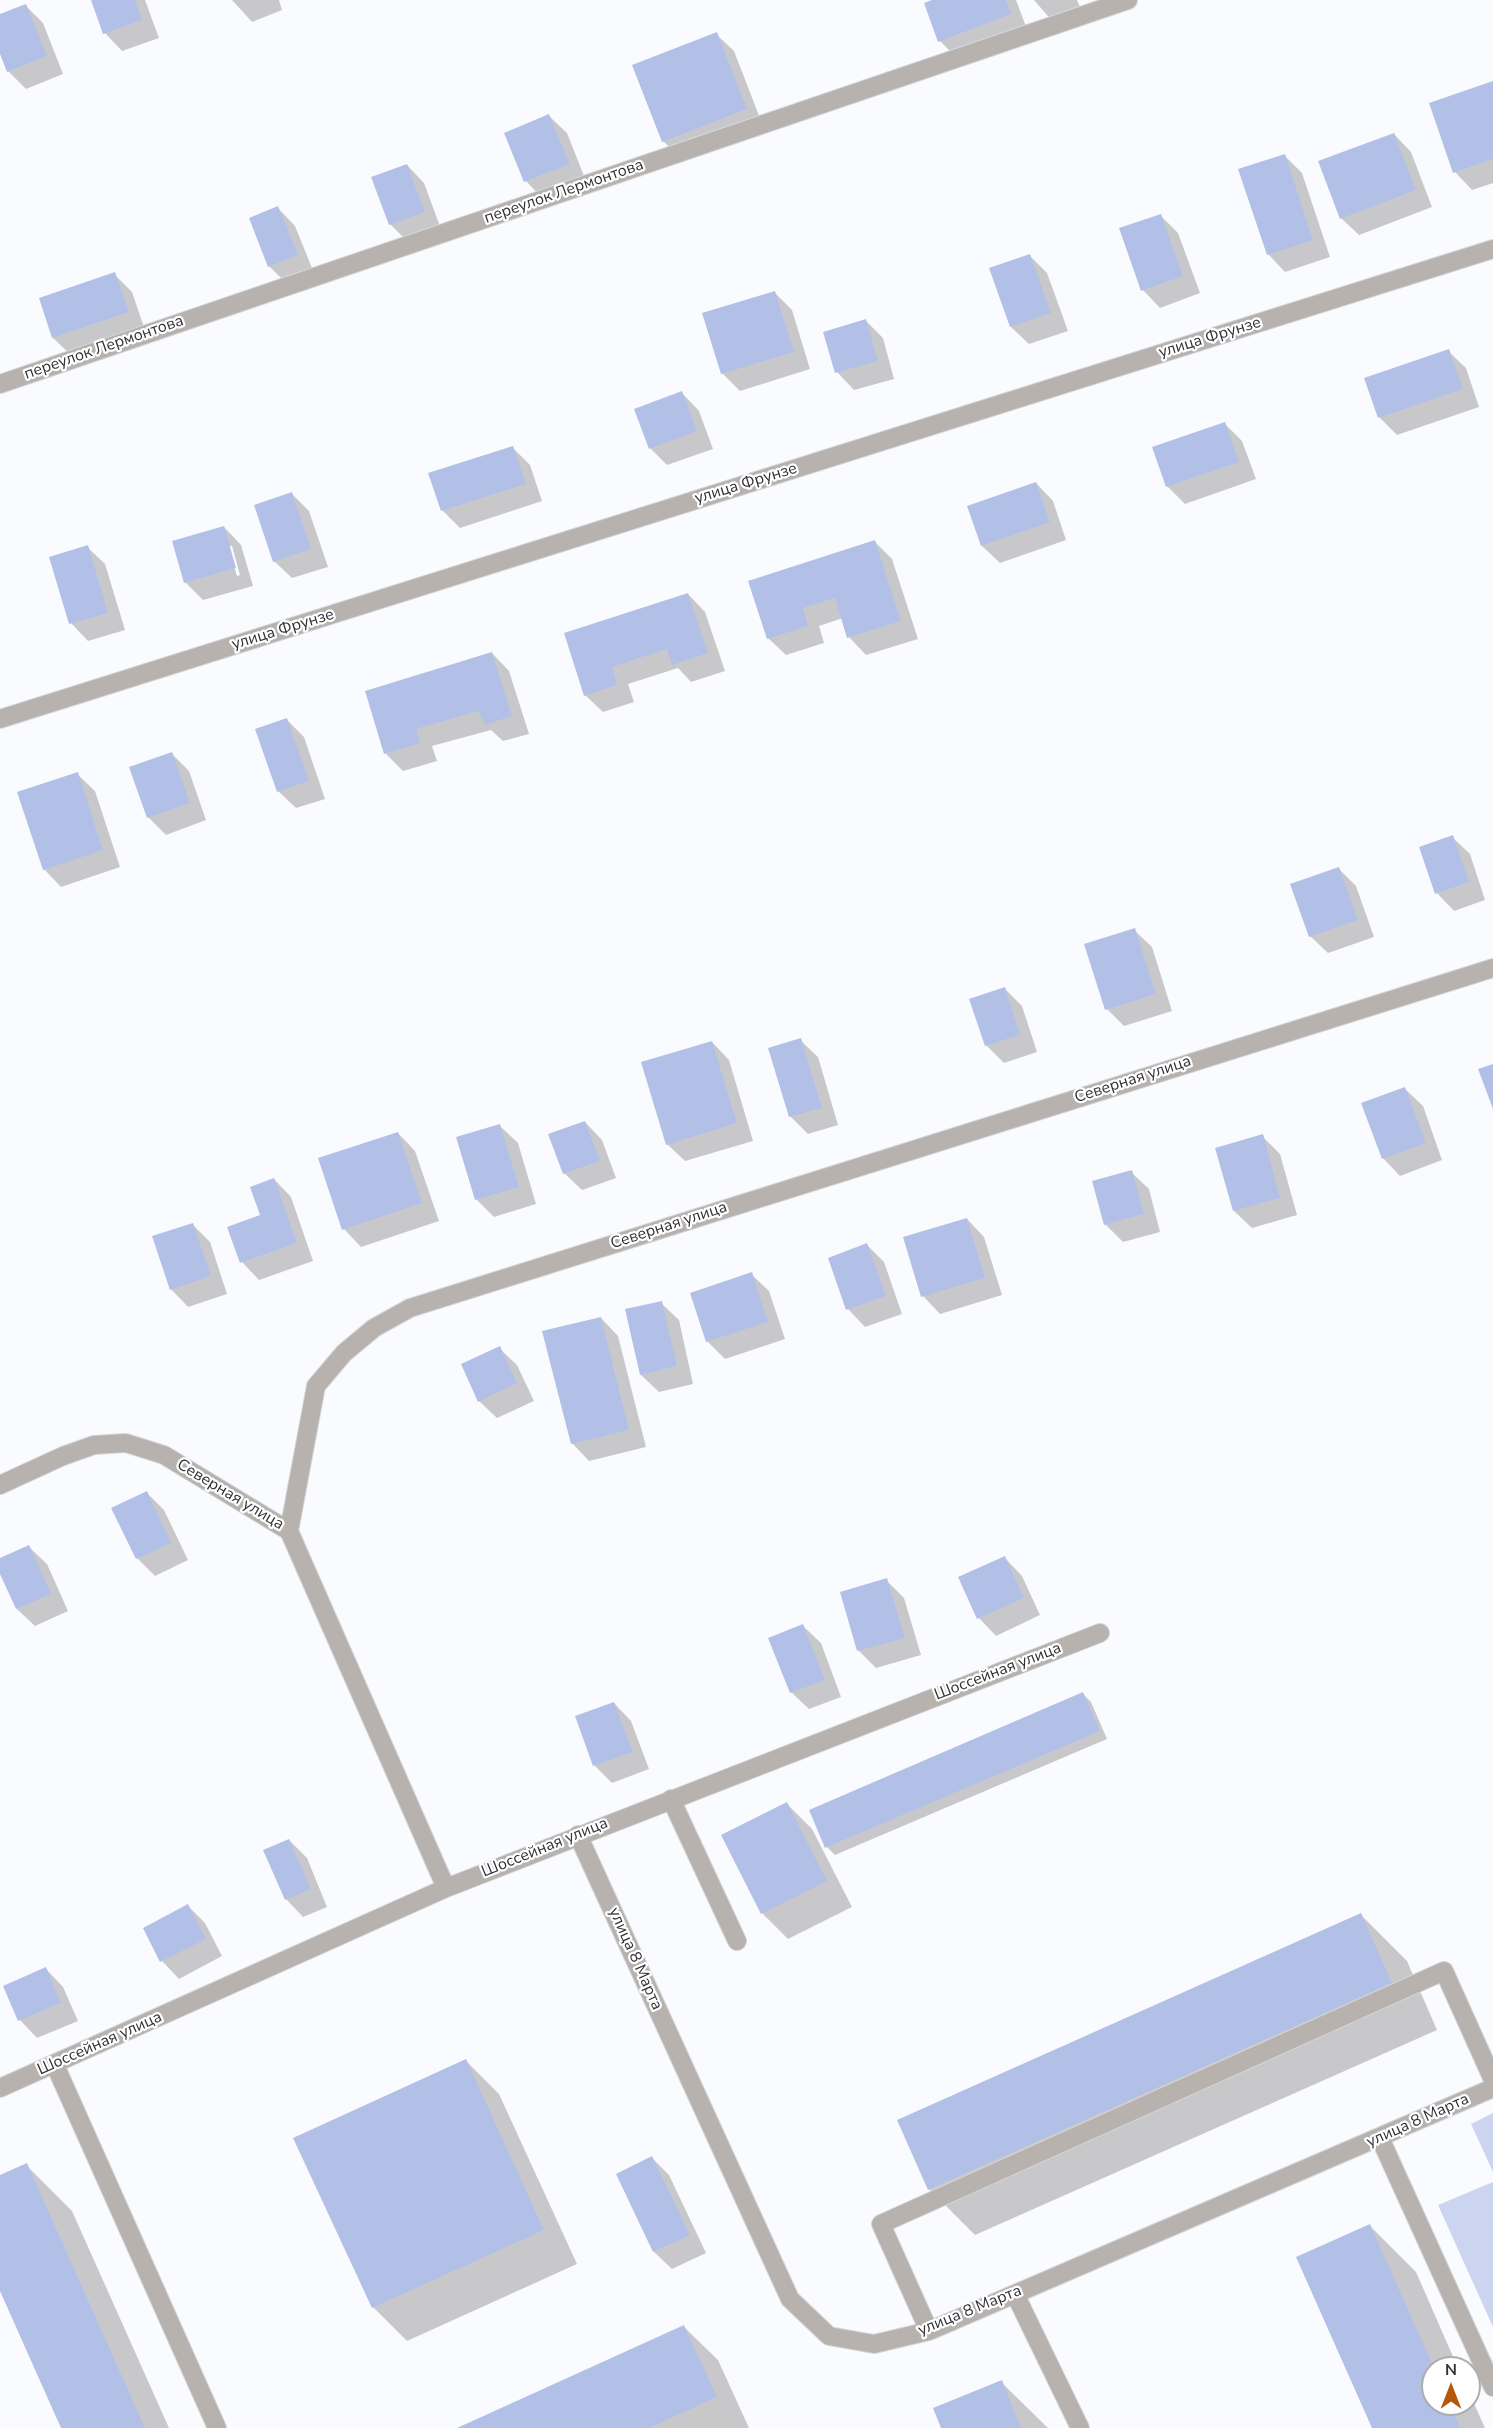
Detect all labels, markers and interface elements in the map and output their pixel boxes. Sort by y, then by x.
street label: переулок Лермонтова [482,156,646,228]
street label: переулок Лермонтова [22,312,186,384]
street label: улица Фрунзе [1156,313,1264,363]
street label: улица Фрунзе [692,459,800,509]
street label: улица Фрунзе [229,605,337,655]
street label: Северная улица [1072,1052,1194,1108]
street label: Северная улица [608,1198,730,1254]
street label: Северная улица [173,1455,287,1535]
street label: Шоссейная улица [932,1639,1064,1705]
street label: Шоссейная улица [479,1814,611,1882]
street label: улица 8 Марта [604,1905,666,2013]
street label: Шоссейная улица [35,2008,165,2080]
street label: улица 8 Марта [1364,2090,1472,2152]
street label: улица 8 Марта [915,2282,1025,2340]
north arrow [1421,2356,1481,2416]
text: N [1445,2359,1457,2381]

